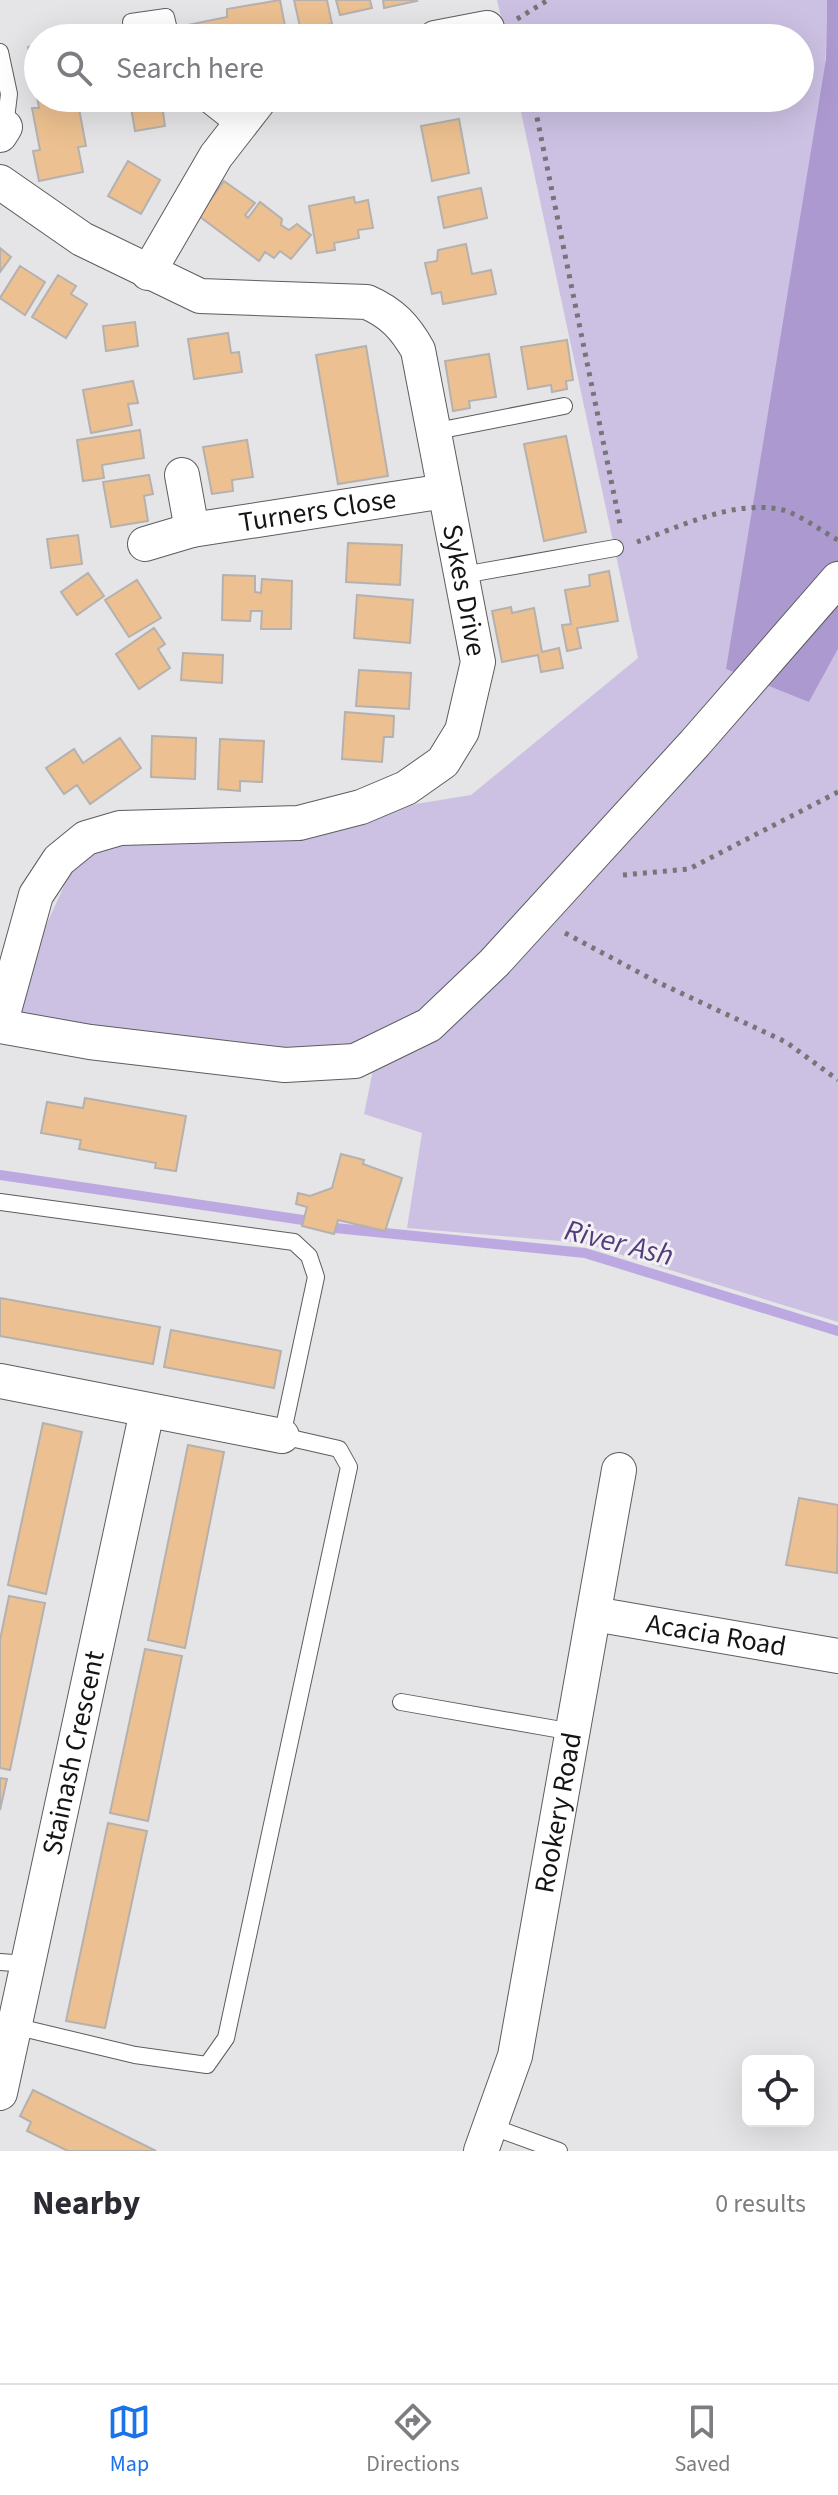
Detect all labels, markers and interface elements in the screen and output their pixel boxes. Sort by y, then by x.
search box [24,24,814,112]
icon: search [52,46,96,90]
text: Search here [116,47,264,90]
street label: Turners Close [236,479,399,543]
street label: Sykes Drive [432,521,496,659]
water label: River Ash [560,1209,678,1277]
street label: Acacia Road [643,1603,789,1667]
street label: Stainash Crescent [32,1646,115,1859]
street label: Rookery Road [524,1729,592,1896]
map controls [742,2055,814,2127]
button: locate [742,2055,814,2127]
text: Nearby [32,2179,140,2228]
text: 0 results [715,2185,806,2222]
tab: Map [107,2400,151,2480]
tab: Directions [366,2400,459,2480]
tab: Saved [674,2400,731,2480]

